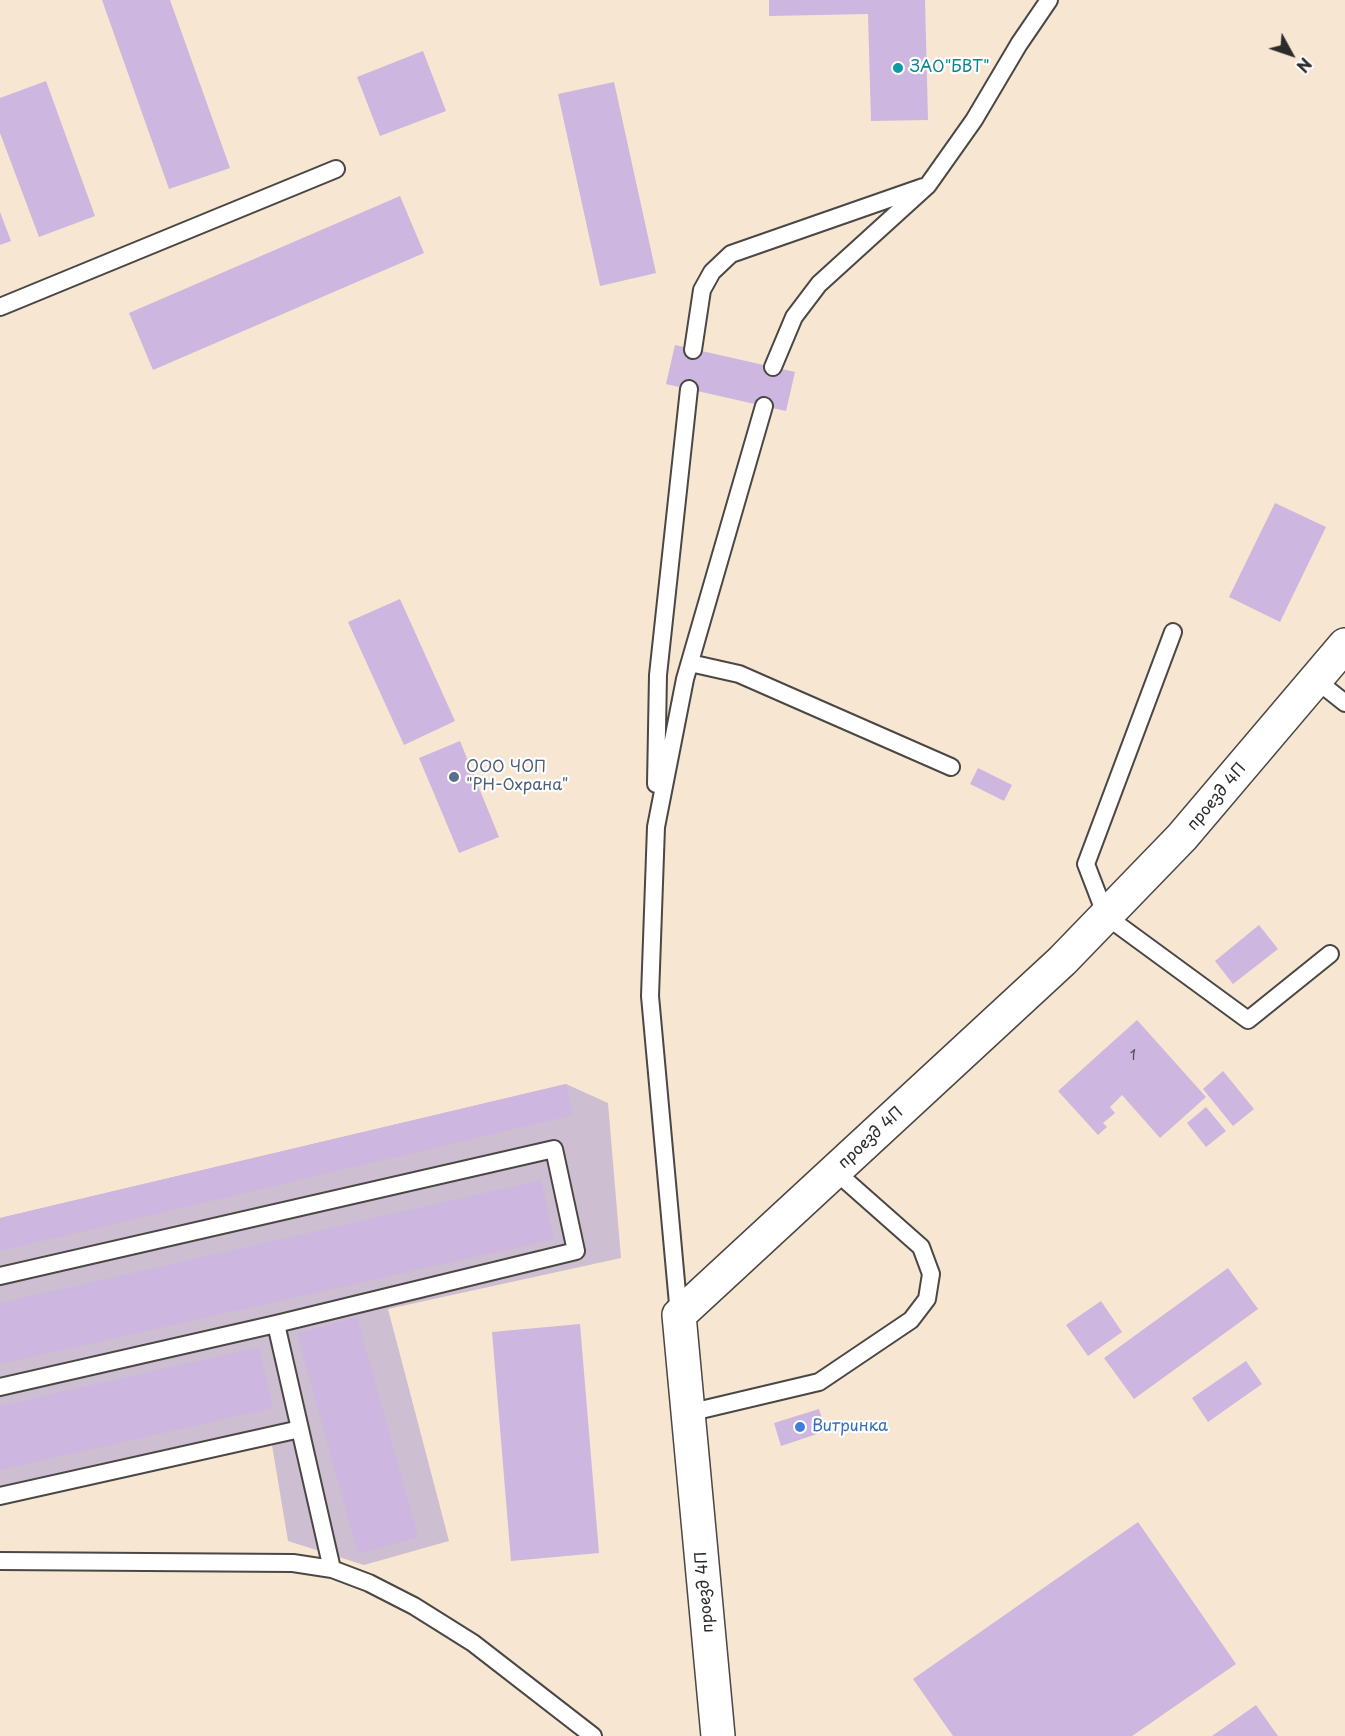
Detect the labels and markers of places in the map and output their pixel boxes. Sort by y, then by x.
place label: ЗАО"БВТ" [910,58,990,78]
marker: ЗАО"БВТ" [891,61,905,75]
place label: ООО ЧОП "РН-Охрана" [466,758,568,796]
marker: ООО ЧОП "РН-Охрана" [447,770,461,784]
place label: Витринка [812,1417,888,1437]
marker: Витринка [793,1420,807,1434]

